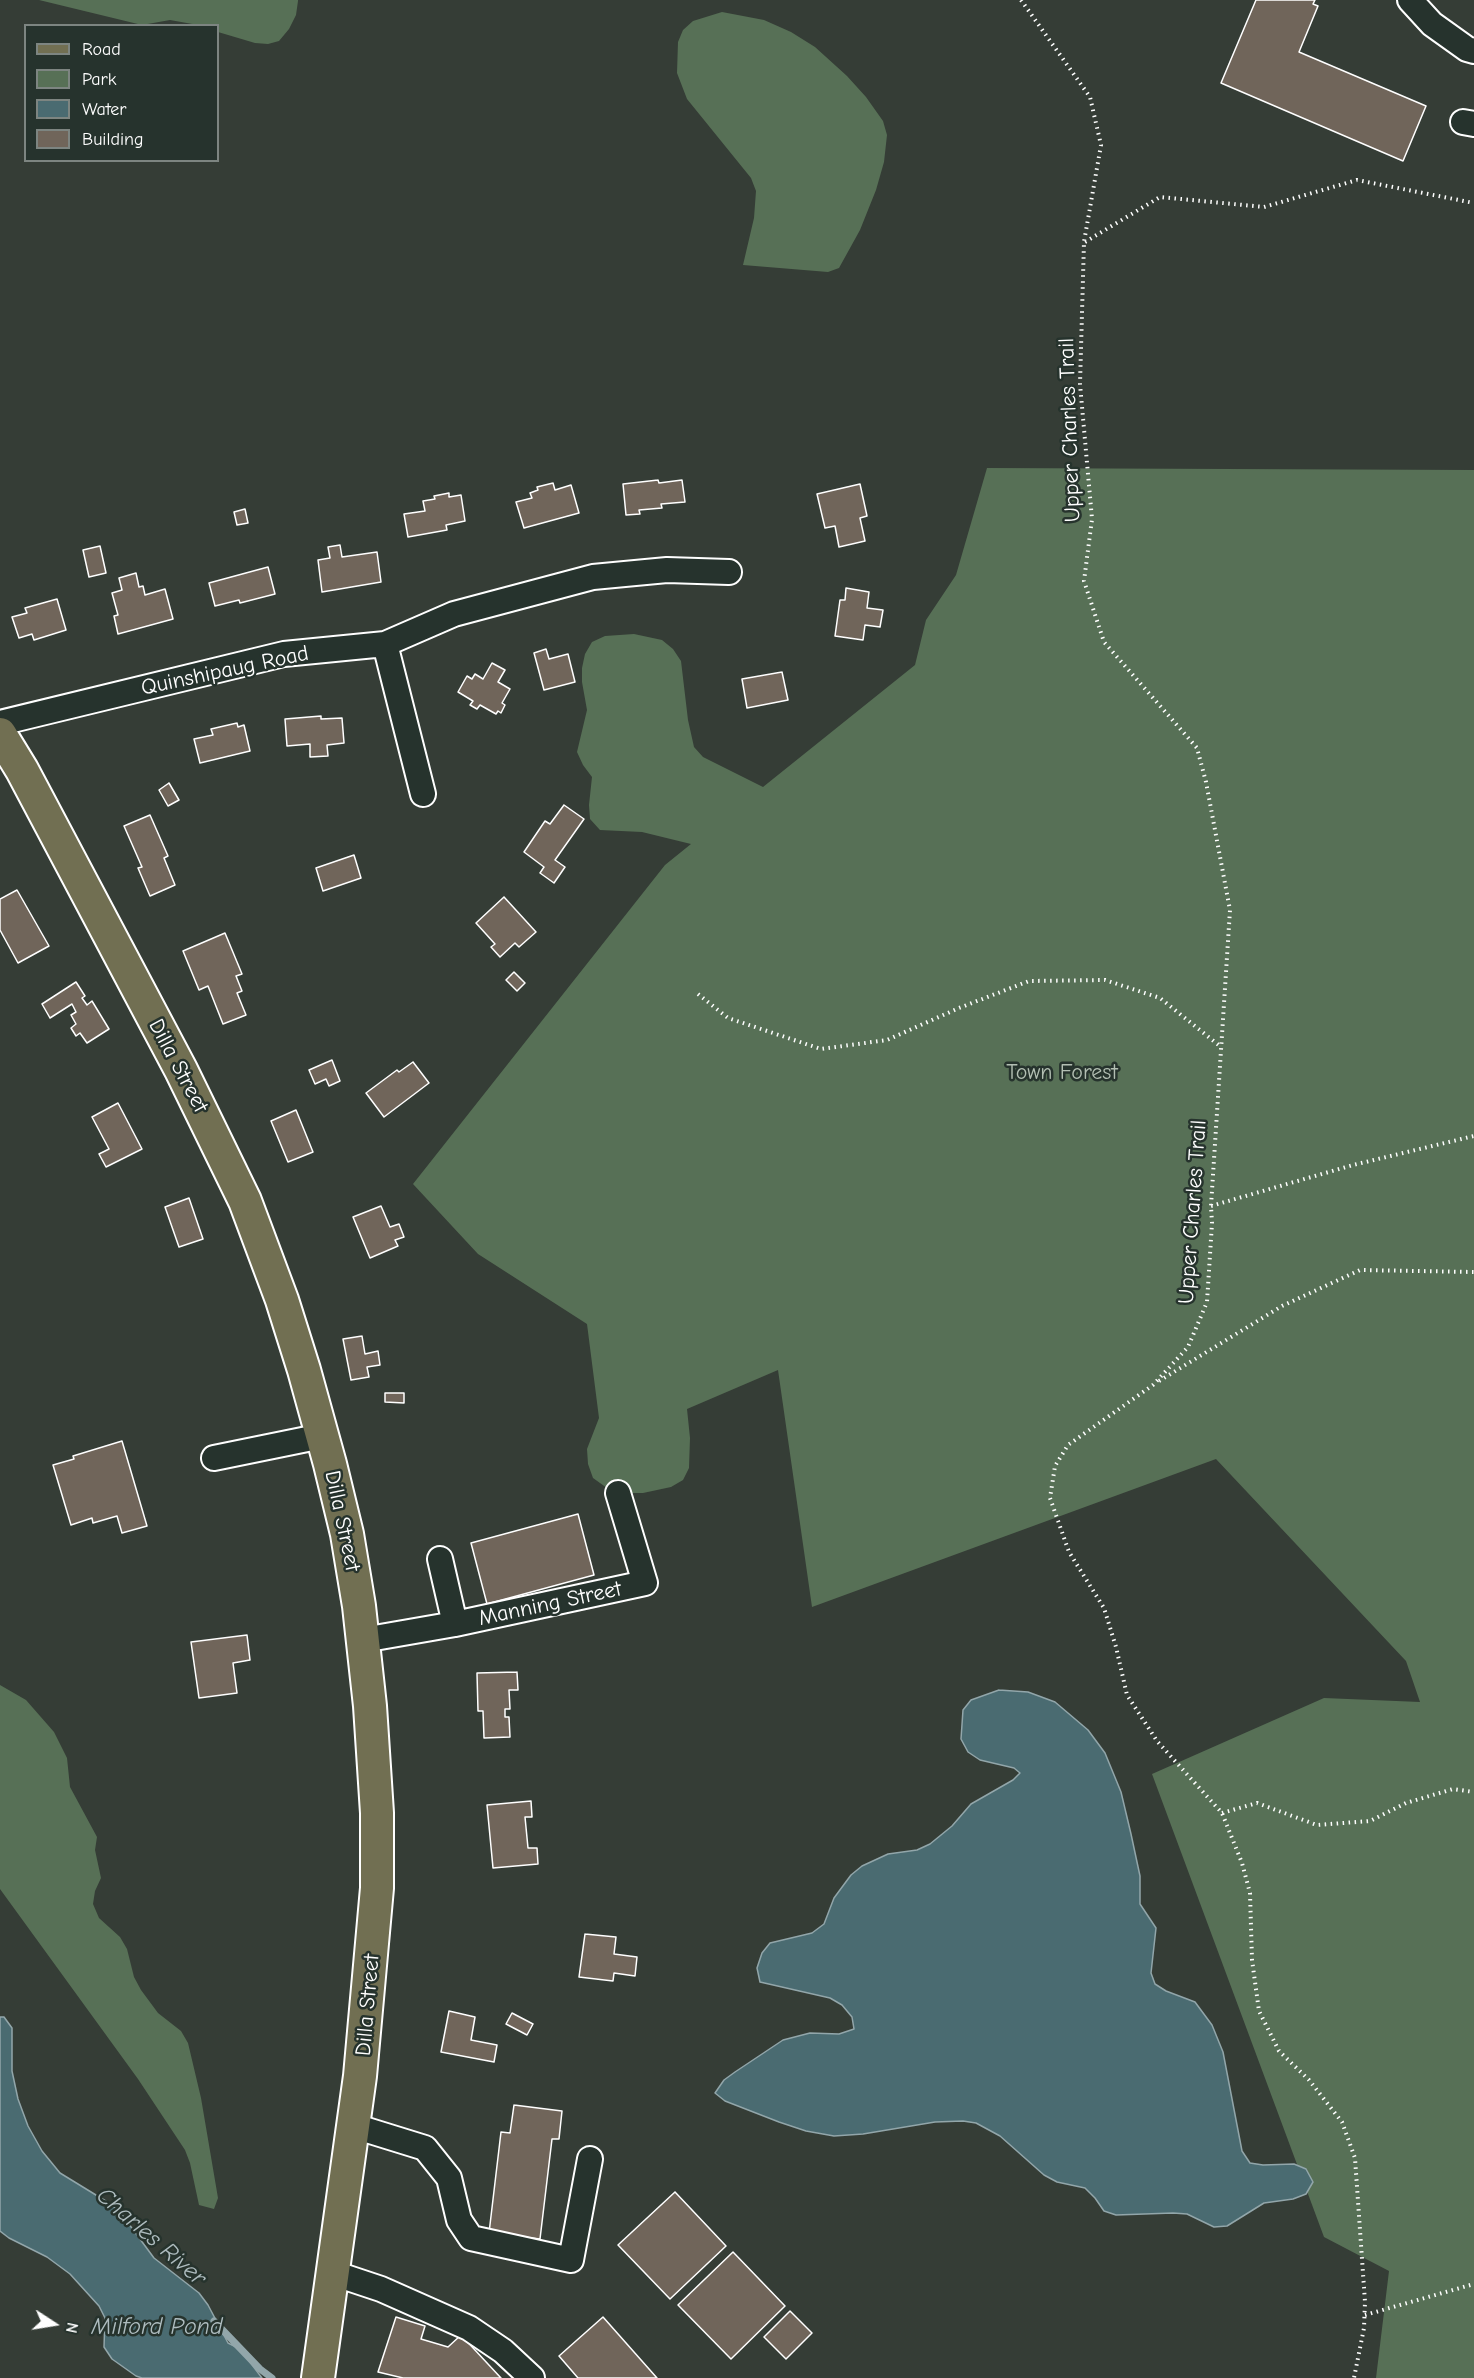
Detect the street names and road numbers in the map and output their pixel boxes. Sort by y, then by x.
street label: Upper Charles Trail [1054,337,1086,523]
street label: Quinshipaug Road [139,640,311,702]
street label: Dilla Street [142,1015,214,1117]
street label: Upper Charles Trail [1173,1119,1213,1305]
street label: Dilla Street [318,1468,366,1574]
street label: Manning Street [476,1576,624,1632]
street label: Dilla Street [350,1953,386,2057]

